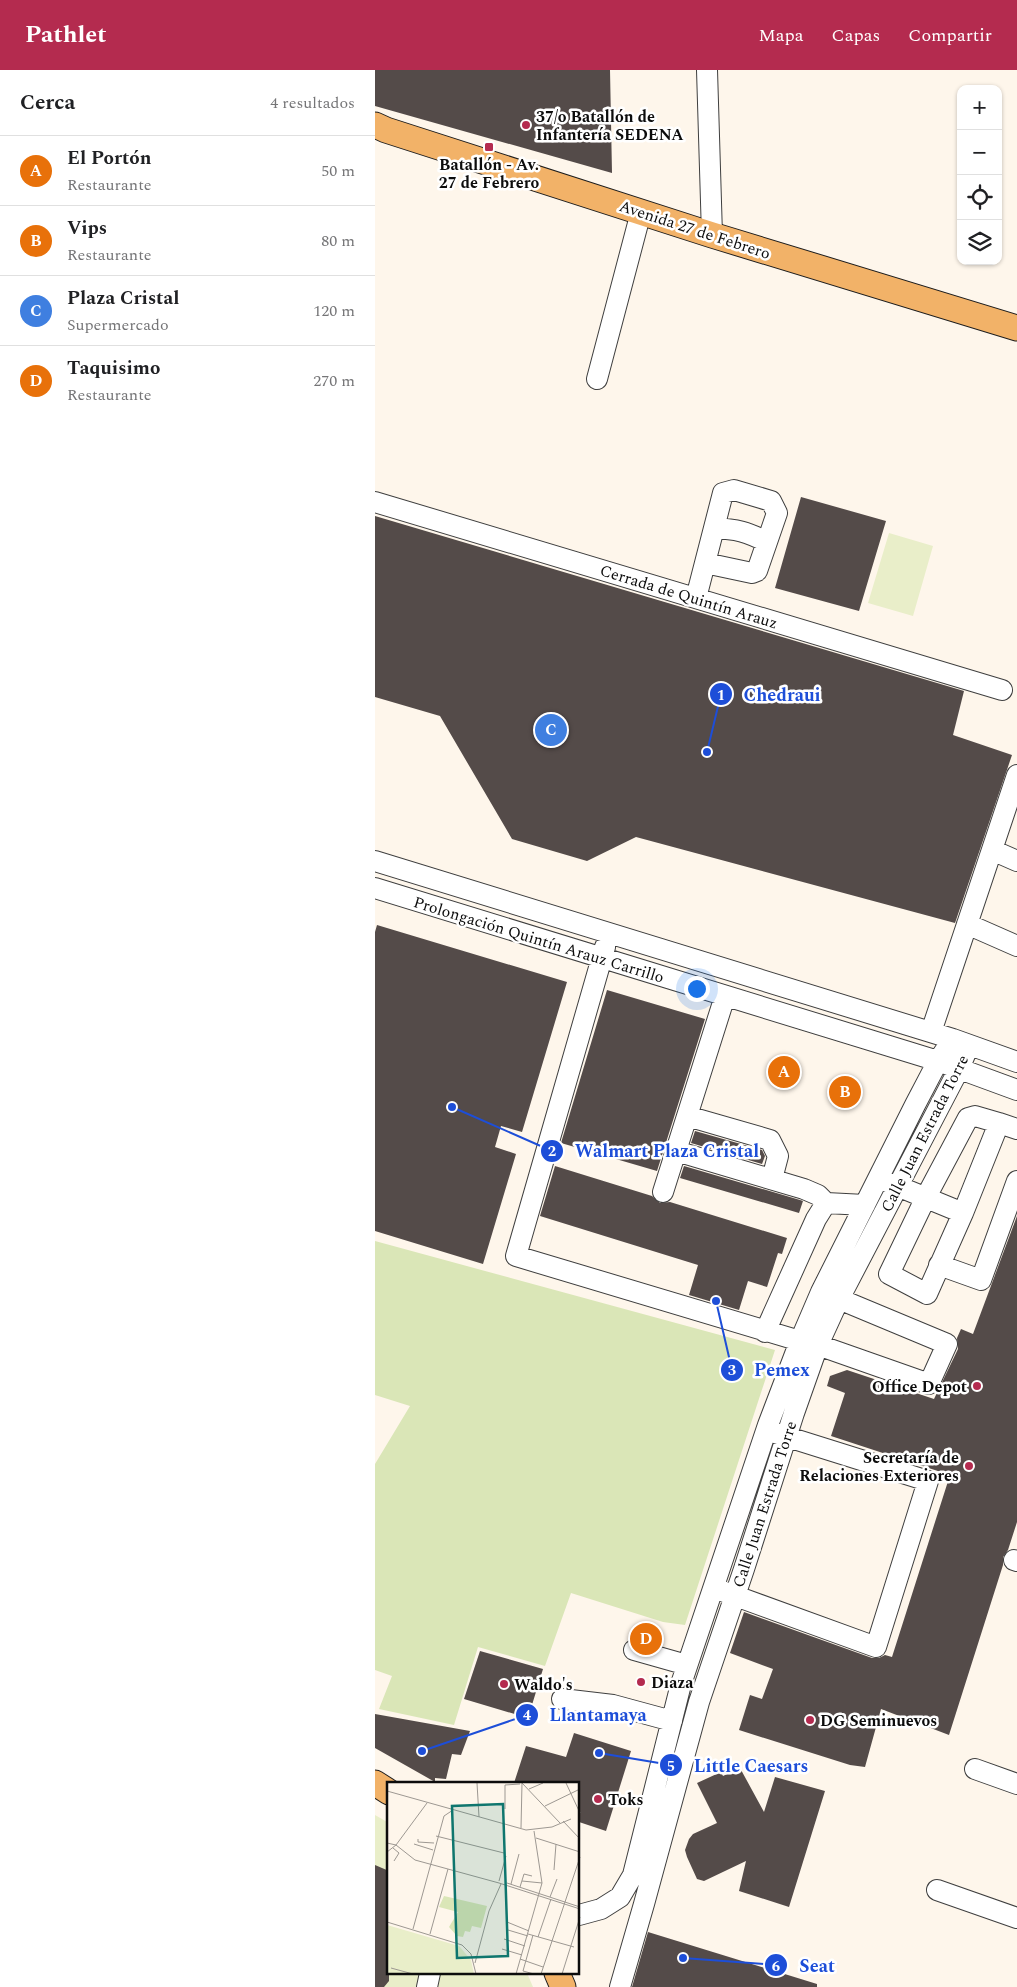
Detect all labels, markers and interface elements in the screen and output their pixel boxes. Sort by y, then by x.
text: Pathlet [25,17,107,53]
text: Mapa [758,22,804,49]
text: Capas [832,22,880,49]
text: Compartir [908,22,992,49]
map controls [957,85,1002,265]
button: + [957,85,1002,130]
text: Cerca [20,87,75,119]
text: 4 resultados [270,91,355,115]
place label: 37/o Batallón de Infantería SEDENA [536,105,684,147]
marker: 37/o Batallón de Infantería SEDENA [520,119,532,131]
button: − [957,130,1002,175]
marker: Batallón - Av. 27 de Febrero [483,141,495,153]
text: El Portón [67,144,151,173]
place label: Batallón - Av. 27 de Febrero [439,153,539,195]
text: A [30,159,42,183]
text: 50 m [321,159,355,183]
text: Restaurante [67,173,152,197]
button: locate [957,175,1002,220]
street label: Avenida 27 de Febrero [616,194,773,266]
text: Vips [67,214,107,243]
button: layers [957,220,1002,265]
text: B [30,229,42,253]
text: 80 m [321,229,355,253]
text: Restaurante [67,243,152,267]
text: Plaza Cristal [67,284,179,313]
text: C [30,299,42,323]
text: 120 m [313,299,355,323]
text: Supermercado [67,313,169,337]
text: Taquisimo [67,354,160,383]
text: D [30,369,42,393]
text: 270 m [313,369,355,393]
text: Restaurante [67,383,152,407]
street label: Cerrada de Quintín Arauz [597,558,781,635]
callout: Chedraui [708,678,831,711]
text: Chedraui [743,682,821,709]
text: 1 [717,684,725,707]
pin: C [535,711,567,749]
street label: Prolongación Quintín Arauz Carrillo [410,890,667,990]
your location [684,976,710,1002]
street label: Calle Juan Estrada Torre [875,1051,975,1216]
pin: A [768,1053,800,1091]
pin: B [829,1073,861,1111]
callout: Walmart Plaza Cristal [540,1134,769,1167]
text: Walmart Plaza Cristal [575,1138,759,1165]
text: 2 [548,1140,556,1163]
callout: Pemex [720,1354,820,1387]
text: Pemex [754,1357,810,1384]
text: 3 [728,1359,736,1382]
place label: Office Depot [872,1375,967,1399]
marker: Office Depot [971,1380,983,1392]
street label: Calle Juan Estrada Torre [727,1418,803,1591]
place label: Secretaría de Relaciones Exteriores [799,1446,959,1488]
marker: Secretaría de Relaciones Exteriores [963,1460,975,1472]
pin: D [630,1620,662,1658]
place label: Diaza [651,1671,694,1695]
place label: Waldo's [514,1673,573,1697]
marker: Diaza [635,1676,647,1688]
marker: Waldo's [498,1678,510,1690]
callout: Llantamaya [514,1699,657,1732]
text: Llantamaya [549,1702,647,1729]
text: 4 [523,1704,532,1727]
place label: DG Seminuevos [820,1709,937,1733]
marker: DG Seminuevos [804,1714,816,1726]
callout: Little Caesars [658,1749,818,1782]
text: Little Caesars [694,1753,808,1780]
text: 5 [667,1755,675,1778]
inset map [387,1782,580,1974]
place label: Toks [608,1788,644,1812]
marker: Toks [592,1793,604,1805]
callout: Seat [764,1949,845,1982]
text: Seat [799,1953,835,1980]
text: 6 [772,1955,780,1978]

